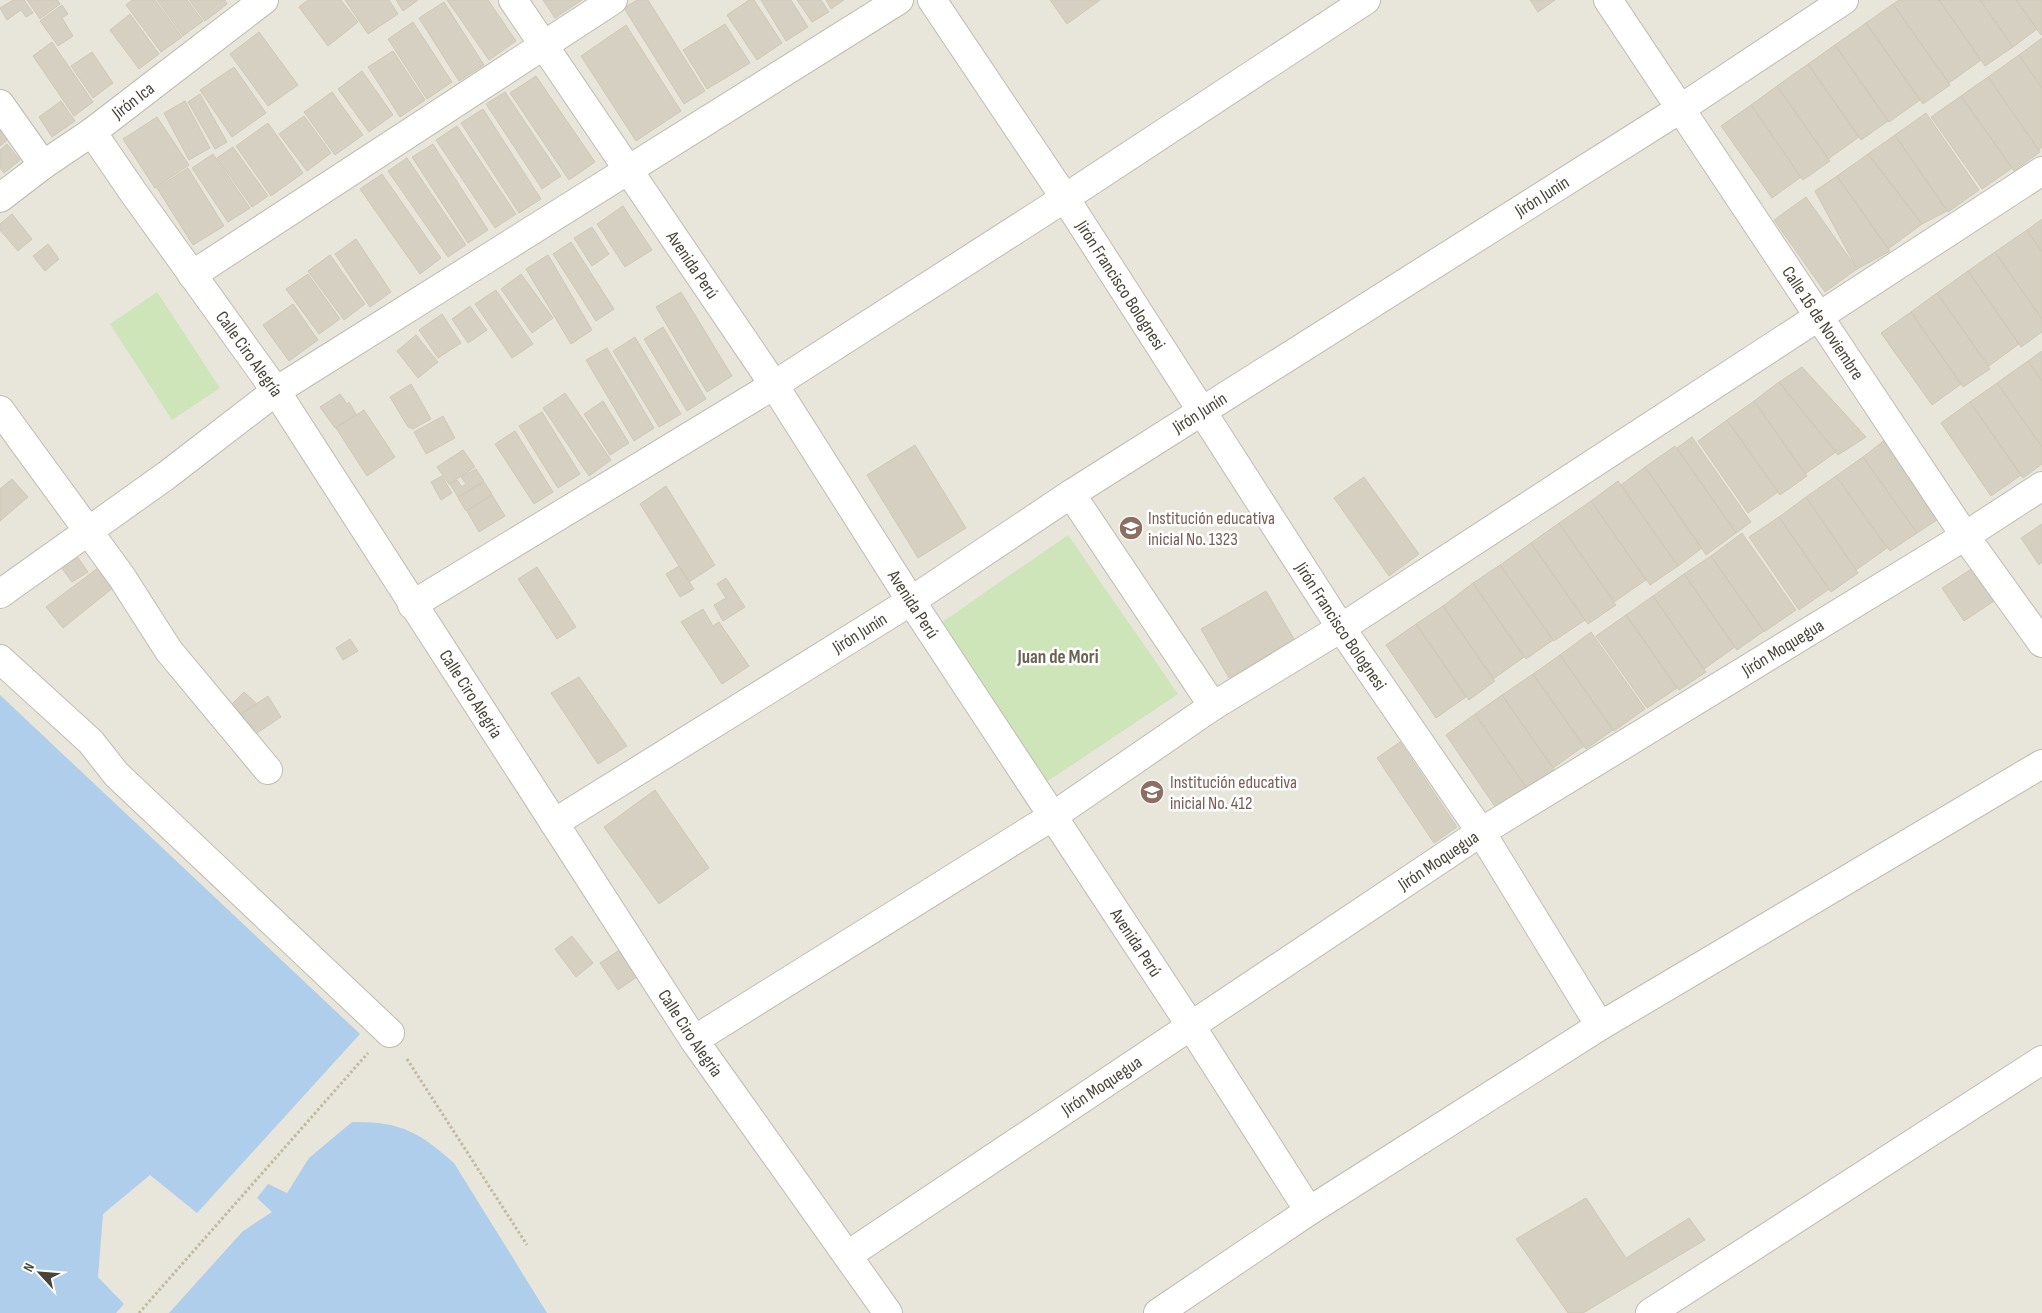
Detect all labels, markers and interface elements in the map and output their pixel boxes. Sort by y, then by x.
street label: Jirón Ica [107,78,159,124]
street label: Jirón Junín [1510,172,1573,222]
street label: Jirón Francisco Bolognesi [1071,216,1170,354]
street label: Avenida Perú [661,226,723,303]
street label: Calle 16 de Noviembre [1777,262,1868,384]
street label: Calle Ciro Alegría [211,307,287,401]
street label: Jirón Junín [1168,388,1231,439]
place label: Institución educativa inicial No. 1323 [1148,508,1275,550]
school or university icon: Institución educativa inicial No. 1323 [1118,515,1144,541]
street label: Jirón Francisco Bolognesi [1290,558,1391,695]
street label: Avenida Perú [883,566,943,643]
street label: Jirón Junín [828,609,891,659]
street label: Jirón Moquegua [1737,615,1828,681]
street label: Calle Ciro Alegría [435,646,507,742]
district label: Juan de Mori [1016,646,1099,669]
place label: Institución educativa inicial No. 412 [1170,772,1297,814]
school or university icon: Institución educativa inicial No. 412 [1139,779,1165,805]
street label: Jirón Moquegua [1394,827,1483,896]
street label: Avenida Perú [1105,904,1166,981]
street label: Calle Ciro Alegría [653,986,727,1081]
street label: Jirón Moquegua [1057,1052,1146,1121]
north arrow [15,1248,65,1298]
text: N [19,1260,38,1275]

